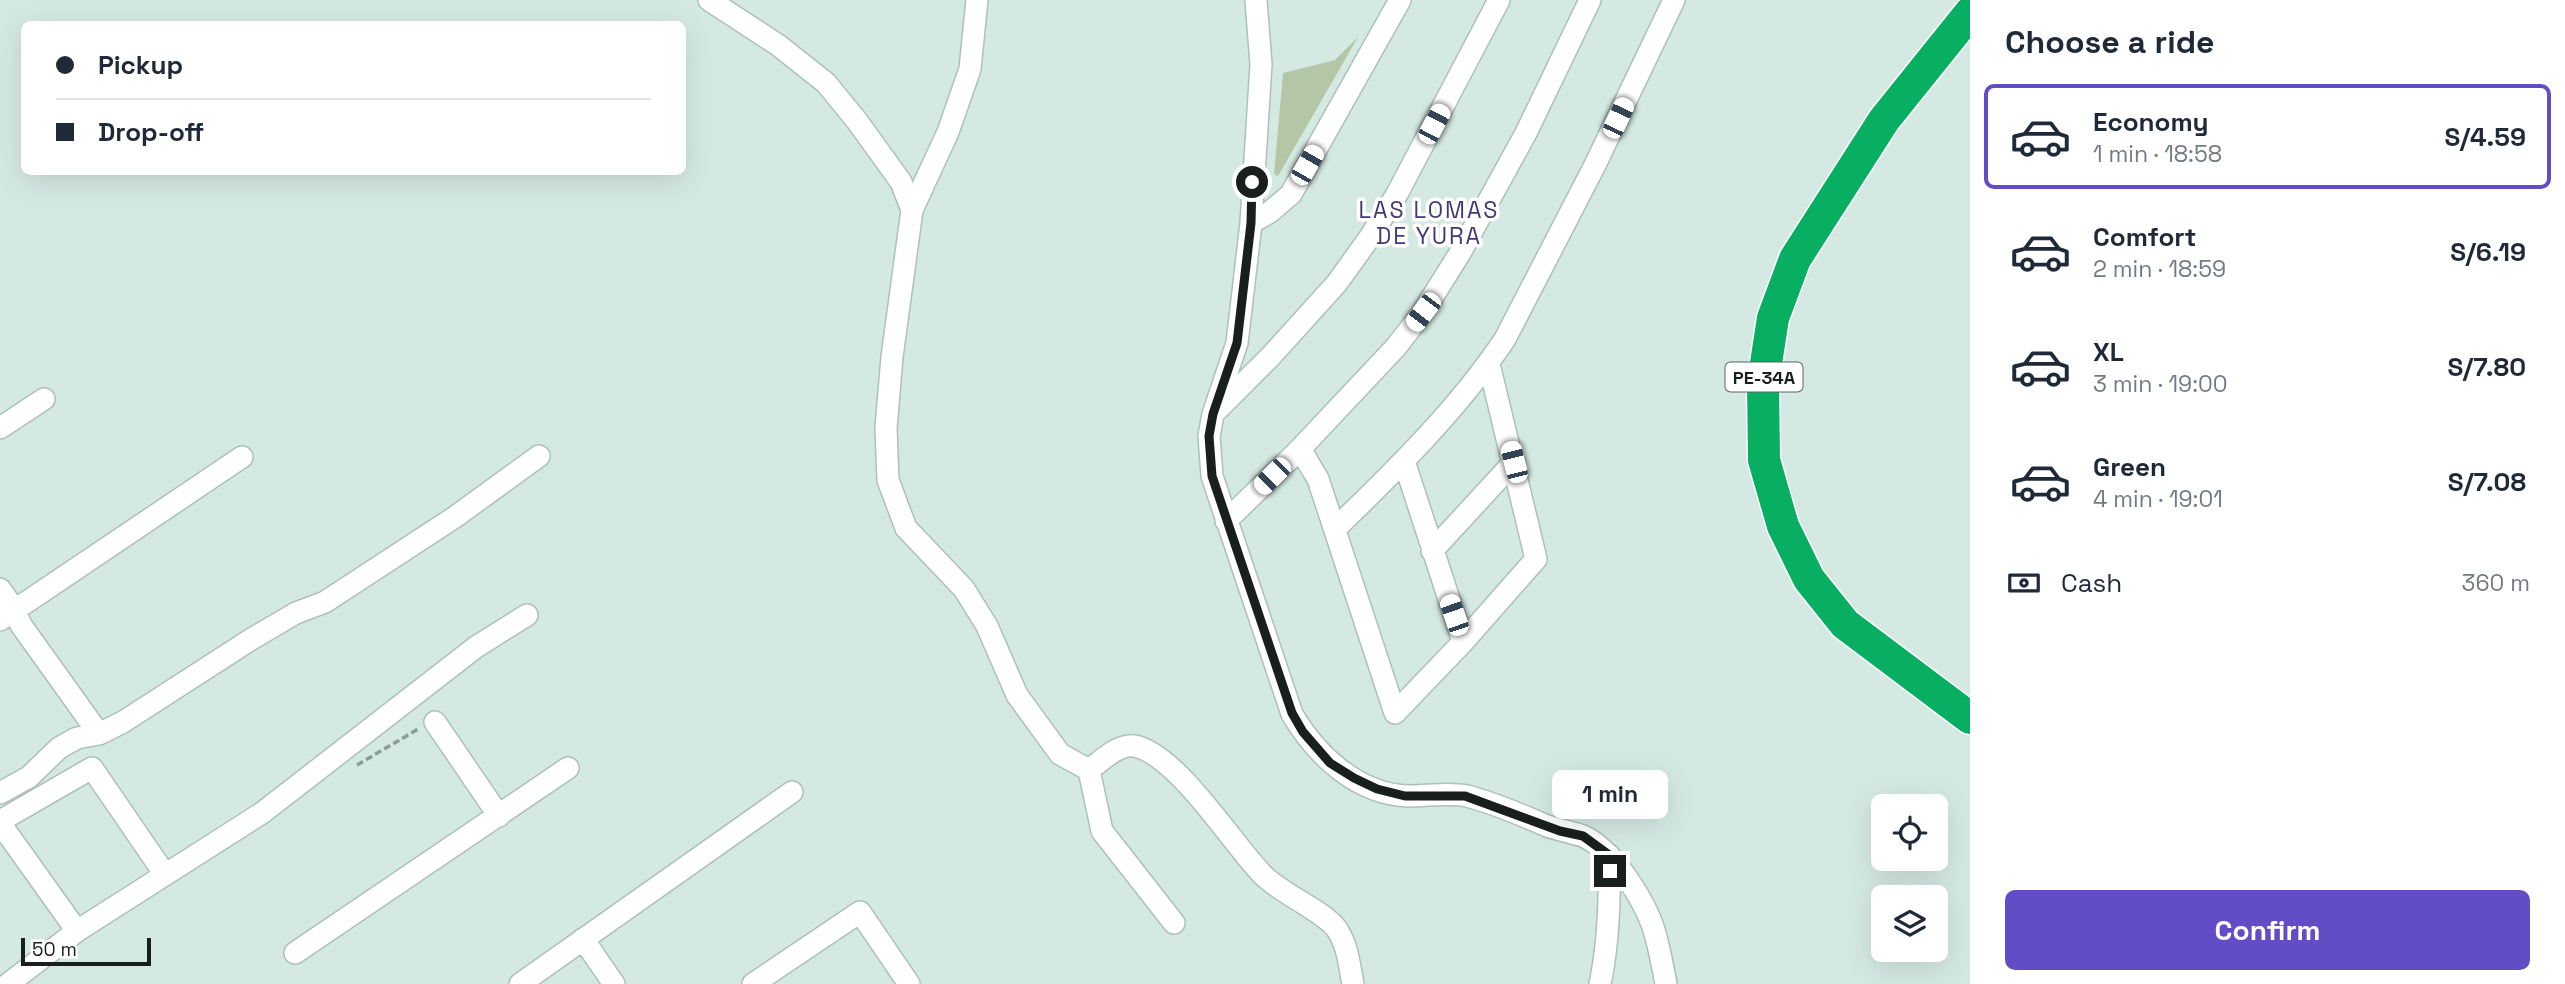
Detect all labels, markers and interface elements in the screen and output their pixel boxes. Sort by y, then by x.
text: Choose a ride [2005,22,2215,62]
text: Pickup [98,48,183,82]
car [1600,95,1637,141]
car [1415,101,1454,147]
icon: car [2009,105,2072,168]
text: Economy [2093,105,2209,139]
text: Drop-off [98,115,204,149]
text: S/4.59 [2444,120,2526,154]
text: 1 min · 18:58 [2093,139,2222,169]
car [1288,142,1327,188]
route start [1236,166,1268,198]
district label: LAS LOMAS DE YURA [1359,195,1499,251]
icon: car [2009,220,2072,283]
text: Comfort [2093,220,2196,254]
text: S/6.19 [2450,235,2526,269]
text: 2 min · 18:59 [2093,254,2226,284]
car [1402,289,1445,335]
icon: car [2009,335,2072,398]
text: XL [2093,335,2124,369]
text: S/7.80 [2448,350,2526,384]
road number: PE-34A [1726,362,1802,391]
text: 3 min · 19:00 [2093,369,2227,399]
car [1499,439,1530,485]
icon: car [2009,450,2072,513]
text: Green [2093,450,2166,484]
car [1250,454,1295,498]
text: S/7.08 [2448,465,2526,499]
text: 4 min · 19:01 [2093,484,2223,514]
icon: cash [2005,564,2043,602]
text: Cash [2061,566,2122,600]
text: 360 m [2462,568,2530,598]
car [1438,592,1471,638]
callout: 1 min [1552,770,1668,818]
text: 1 min [1582,779,1638,809]
map controls [1871,794,1948,962]
button: locate [1871,794,1948,871]
route end [1594,855,1626,887]
button: layers [1871,885,1948,962]
button: Confirm [2005,890,2530,970]
scale bar [21,935,150,967]
text: 50 m [32,937,77,962]

